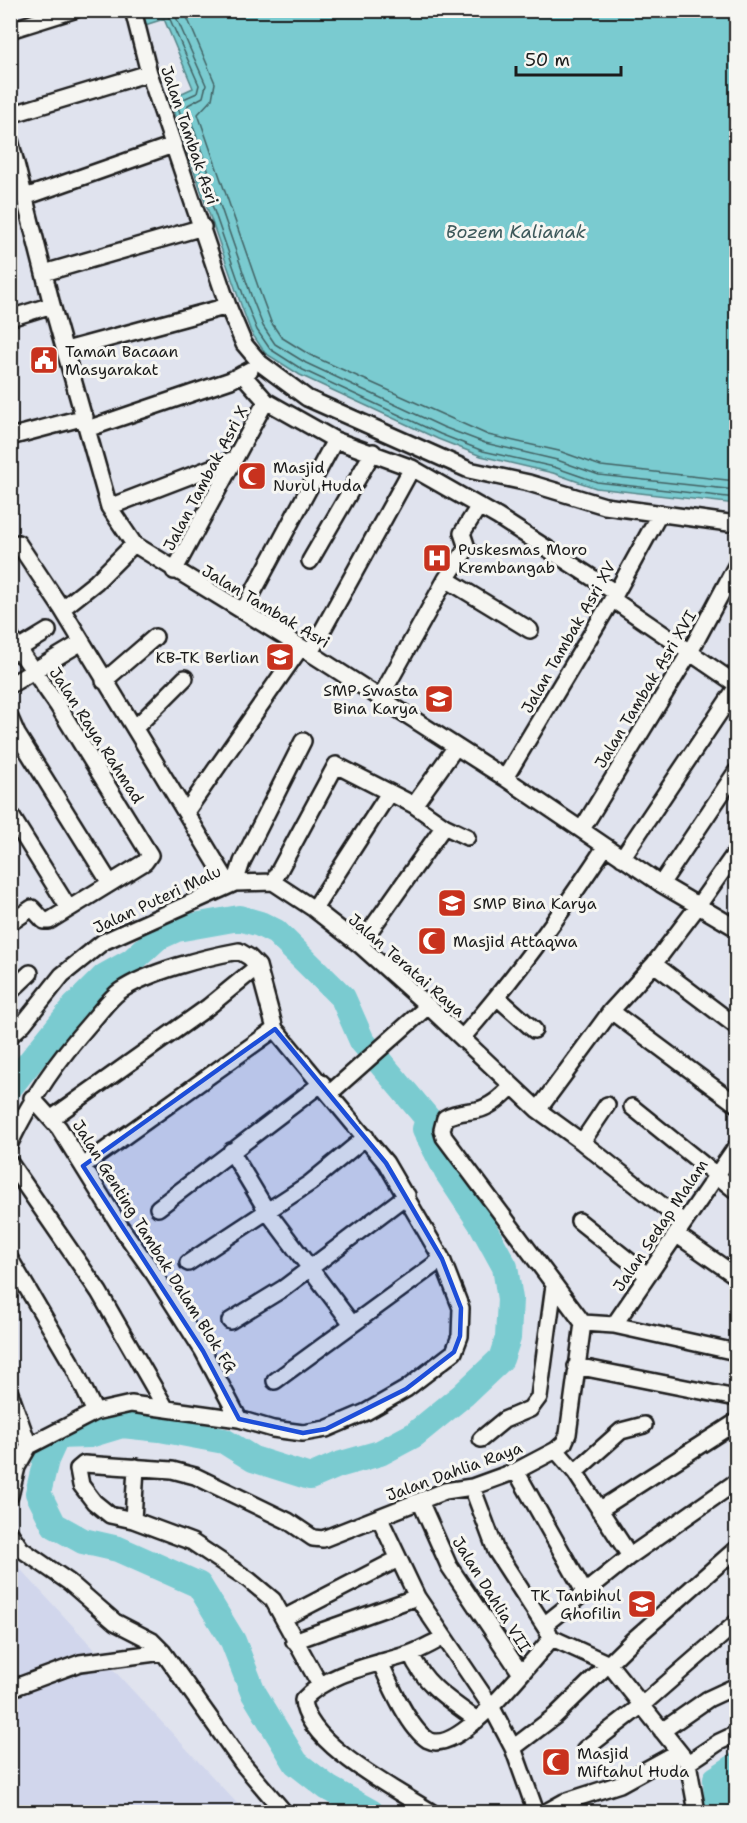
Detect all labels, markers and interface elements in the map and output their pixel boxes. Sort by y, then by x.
scale bar [516,39,621,77]
text: 50 m [525,48,570,72]
street label: Jalan Tambak Asri [156,63,223,207]
water label: Bozem Kalianak [446,220,587,244]
place label: Taman Bacaan Masyarakat [65,341,179,380]
public building icon: Taman Bacaan Masyarakat [28,344,60,376]
street label: Jalan Tambak Asri X [158,402,253,554]
place label: Masjid Nurul Huda [273,457,362,496]
mosque icon: Masjid Nurul Huda [236,460,268,492]
place label: Puskesmas Moro Krembangab [458,539,587,578]
hospital icon: Puskesmas Moro Krembangab [421,542,453,574]
street label: Jalan Tambak Asri XV [516,557,621,717]
street label: Jalan Tambak Asri [198,560,334,653]
street label: Jalan Tambak Asri XVI [590,606,701,772]
school or university icon: KB-TK Berlian [264,641,296,673]
place label: KB-TK Berlian [156,647,259,668]
street label: Jalan Raya Rahmad [45,663,149,807]
place label: SMP Swasta Bina Karya [323,680,418,719]
school or university icon: SMP Swasta Bina Karya [423,683,455,715]
street label: Jalan Puteri Malu [90,861,225,938]
school or university icon: SMP Bina Karya [436,887,468,919]
place label: SMP Bina Karya [473,893,597,914]
street label: Jalan Teratai Raya [344,909,469,1022]
mosque icon: Masjid Attaqwa [416,925,448,957]
place label: Masjid Attaqwa [453,931,578,952]
street label: Jalan Genting Tambak Dalam Blok FG [68,1116,242,1377]
street label: Jalan Sedap Malam [608,1155,713,1295]
street label: Jalan Dahlia Raya [383,1437,525,1506]
street label: Jalan Dahlia VII [448,1533,536,1656]
place label: TK Tanbihul Ghofilin [531,1585,621,1624]
school or university icon: TK Tanbihul Ghofilin [626,1588,658,1620]
place label: Masjid Miftahul Huda [577,1743,689,1782]
mosque icon: Masjid Miftahul Huda [540,1746,572,1778]

